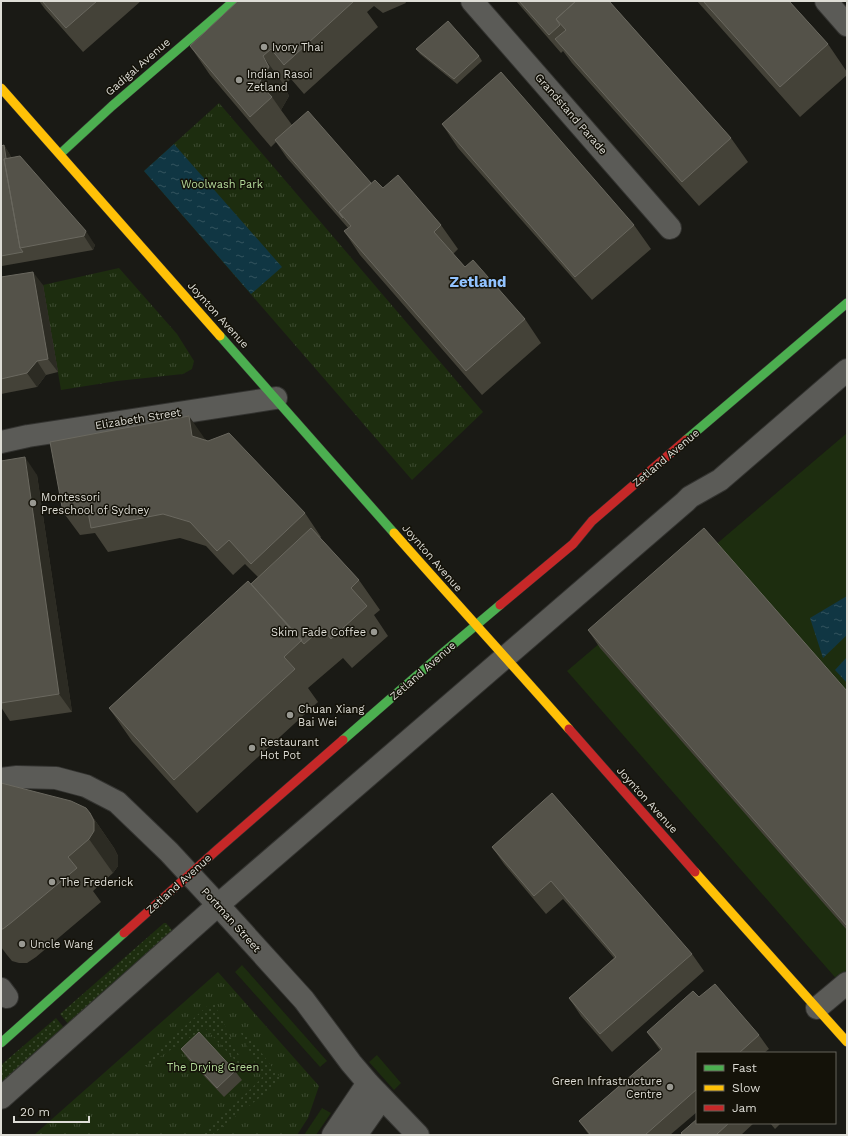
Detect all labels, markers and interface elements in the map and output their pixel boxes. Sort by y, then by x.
street label: Gadigal Avenue [103,35,173,99]
place label: Ivory Thai [272,41,323,54]
marker: Ivory Thai [259,42,269,52]
place label: Indian Rasoi Zetland [247,68,313,94]
street label: Grandstand Parade [532,71,610,157]
marker: Indian Rasoi Zetland [234,75,244,85]
park label: Woolwash Park [181,178,263,191]
district label: Zetland [450,273,506,291]
street label: Joynton Avenue [185,279,251,351]
street label: Elizabeth Street [94,406,182,432]
street label: Zetland Avenue [630,426,702,490]
place label: Montessori Preschool of Sydney [41,491,149,517]
marker: Montessori Preschool of Sydney [28,498,38,508]
street label: Joynton Avenue [399,522,465,594]
place label: Skim Fade Coffee [271,626,366,639]
marker: Skim Fade Coffee [369,627,379,637]
street label: Zetland Avenue [387,639,459,703]
place label: Chuan Xiang Bai Wei [298,703,364,729]
marker: Chuan Xiang Bai Wei [285,710,295,720]
place label: Restaurant Hot Pot [260,736,319,762]
marker: Restaurant Hot Pot [247,743,257,753]
street label: Joynton Avenue [614,764,680,836]
street label: Zetland Avenue [144,851,214,917]
place label: The Frederick [60,876,133,889]
marker: The Frederick [47,877,57,887]
street label: Portman Street [199,885,264,955]
place label: Uncle Wang [30,938,93,951]
marker: Uncle Wang [17,939,27,949]
legend [696,1052,836,1124]
park label: The Drying Green [167,1061,259,1074]
text: Fast [732,1061,757,1075]
place label: Green Infrastructure Centre [552,1075,662,1101]
text: Slow [732,1081,760,1095]
marker: Green Infrastructure Centre [665,1082,675,1092]
scale bar [14,1098,89,1124]
text: Jam [732,1101,757,1115]
text: 20 m [20,1105,50,1119]

